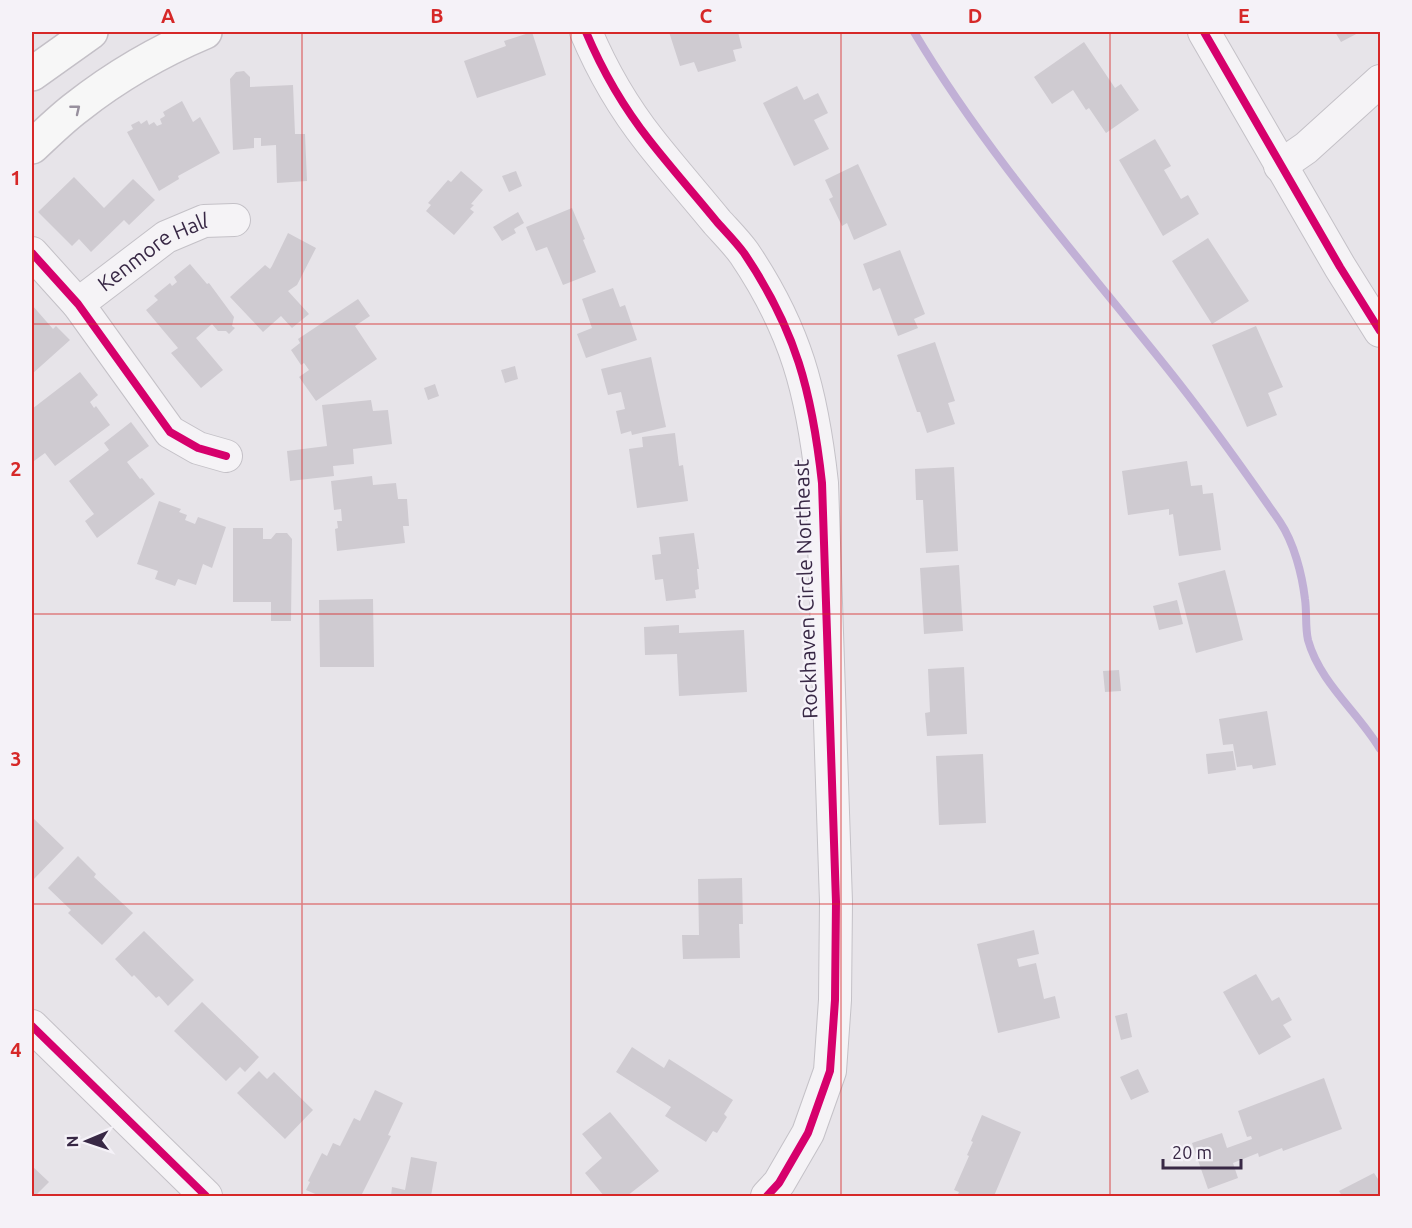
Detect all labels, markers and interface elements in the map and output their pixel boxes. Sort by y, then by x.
text: A [161,4,175,27]
text: B [430,4,444,27]
text: C [700,4,713,27]
text: D [968,4,982,27]
text: E [1238,4,1250,27]
one-way arrow [69,105,80,116]
text: 1 [10,166,22,189]
street label: Kenmore Hall [93,208,208,296]
text: 2 [10,457,22,480]
street label: Rockhaven Circle Northeast [788,459,822,719]
text: 3 [10,747,22,770]
text: 4 [10,1038,22,1061]
north arrow [57,1111,117,1171]
scale bar [1163,1132,1241,1170]
text: N [63,1135,81,1148]
text: 20 m [1172,1142,1212,1162]

